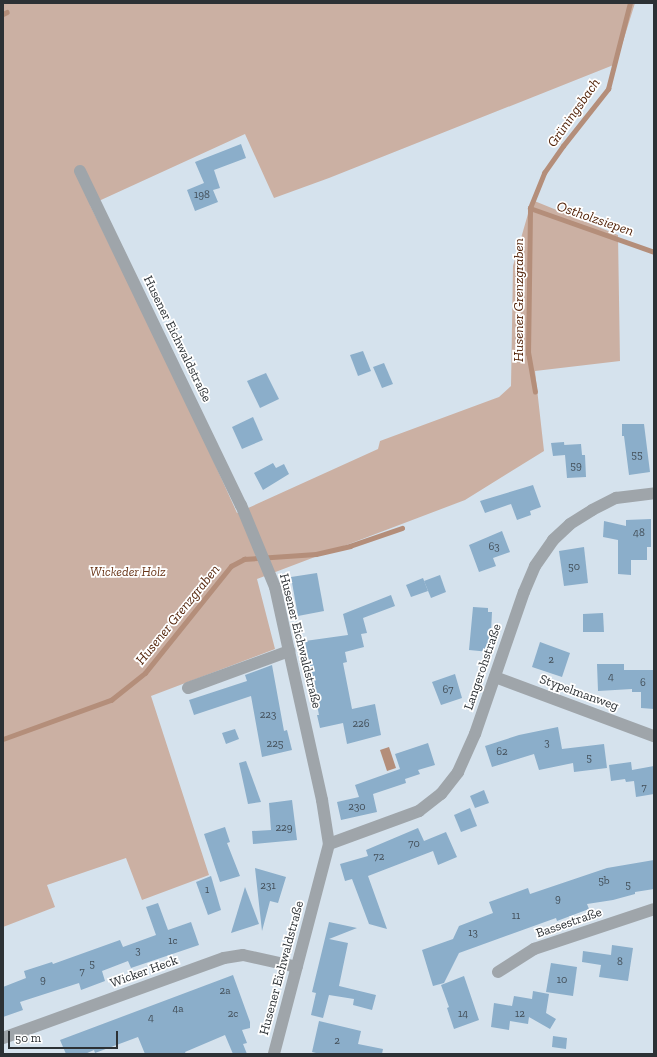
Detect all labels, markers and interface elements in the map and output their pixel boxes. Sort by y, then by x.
water label: Grüningsbach [544,75,604,151]
house number: 198 [194,188,210,202]
water label: Ostholzsiepen [554,198,636,240]
water label: Husener Grenzgraben [511,238,527,362]
street label: Husener Eichwaldstraße [140,273,214,405]
house number: 55 [631,448,643,462]
house number: 59 [570,459,582,473]
house number: 48 [633,526,645,540]
house number: 63 [488,540,500,554]
house number: 50 [568,560,580,574]
water label: Husener Grenzgraben [132,562,224,668]
park label: Wickeder Holz [90,564,166,580]
street label: Husener Eichwaldstraße [276,572,324,710]
street label: Langerohstraße [461,622,505,712]
house number: 2 [548,653,554,667]
house number: 4 [608,670,614,684]
street label: Stypelmanweg [537,672,621,714]
house number: 6 [640,676,646,690]
house number: 67 [442,683,454,697]
house number: 223 [260,708,276,722]
house number: 226 [352,717,370,731]
house number: 3 [544,736,550,750]
house number: 225 [267,737,283,751]
house number: 62 [496,745,508,759]
house number: 5 [586,751,592,765]
house number: 7 [641,781,647,795]
house number: 230 [348,800,366,814]
house number: 229 [275,821,293,835]
house number: 70 [408,837,420,851]
house number: 72 [374,850,384,864]
house number: 5b [598,874,610,888]
house number: 5 [625,878,631,892]
house number: 231 [260,879,276,893]
house number: 1 [205,883,209,897]
house number: 9 [555,892,561,906]
street label: Husener Eichwaldstraße [257,899,307,1037]
street label: Bassestraße [534,904,604,942]
house number: 11 [512,909,520,923]
house number: 13 [468,926,478,940]
house number: 1c [168,934,178,948]
house number: 3 [135,944,141,958]
street label: Wicker Heck [108,953,180,991]
house number: 8 [617,955,623,969]
house number: 5 [89,957,95,971]
house number: 7 [79,965,85,979]
house number: 9 [40,973,46,987]
house number: 10 [557,973,567,987]
house number: 2a [220,984,230,998]
house number: 4a [172,1002,184,1016]
house number: 2c [228,1007,238,1021]
house number: 14 [458,1007,468,1021]
house number: 12 [515,1007,525,1021]
house number: 4 [148,1011,154,1025]
scale bar [10,1023,120,1049]
text: 50 m [15,1031,41,1045]
house number: 2 [334,1034,340,1048]

